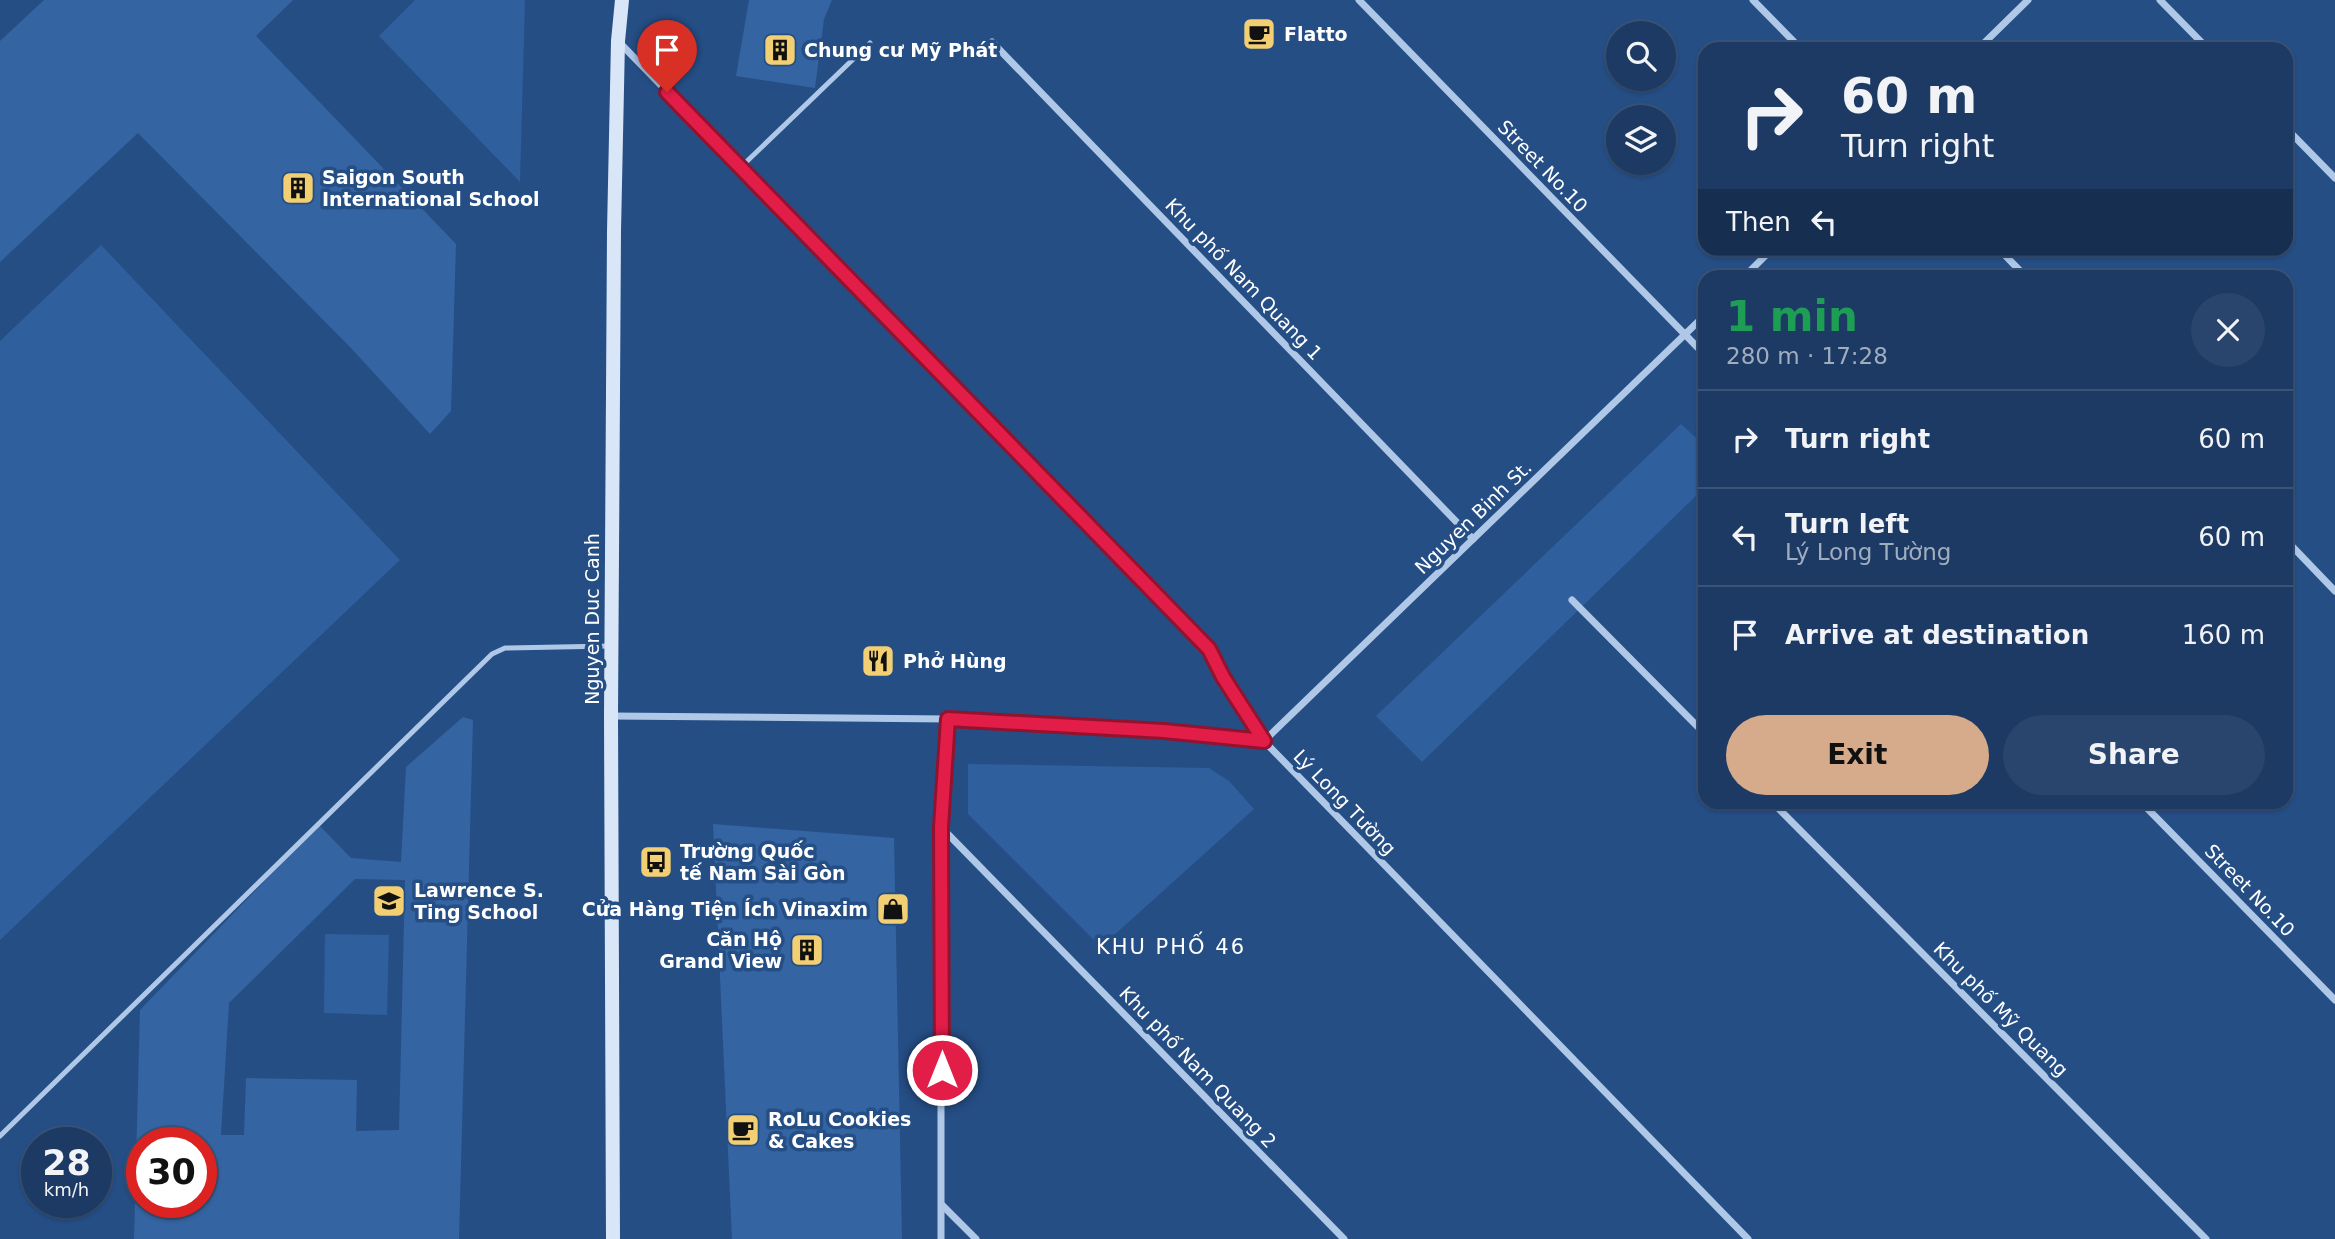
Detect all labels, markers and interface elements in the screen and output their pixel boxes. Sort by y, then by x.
cafe icon: Flatto [1240,15,1278,53]
pin [637,20,697,92]
map controls [1606,21,1676,175]
button: search [1606,21,1676,91]
place label: Flatto [1284,23,1348,45]
icon: arrive [648,31,686,69]
building icon: Chung cư Mỹ Phát [761,31,799,69]
place label: Chung cư Mỹ Phát [804,39,997,61]
text: 60 m [1841,68,1977,125]
icon: right [1726,70,1817,161]
button: layers [1606,105,1676,175]
street label: Street No.10 [1494,115,1592,217]
text: Turn right [1841,127,1994,165]
place label: Saigon South International School [322,166,540,210]
building icon: Saigon South International School [279,169,317,207]
street label: Khu phố Nam Quang 1 [1161,194,1327,364]
icon: left [1805,203,1843,241]
text: Then [1726,207,1791,237]
text: 1 min [1726,292,1858,341]
button: close [2191,293,2265,367]
text: 280 m · 17:28 [1726,343,1888,369]
icon: right [1726,420,1764,458]
text: Turn right [1785,424,1930,454]
text: 60 m [2198,424,2265,454]
street label: Nguyen Binh St. [1410,456,1536,578]
text: Turn left [1785,509,1909,539]
icon: left [1726,518,1764,556]
text: 60 m [2198,522,2265,552]
street label: Nguyen Duc Canh [581,533,603,705]
text: Lý Long Tường [1785,539,1951,565]
icon: arrive [1726,616,1764,654]
text: Arrive at destination [1785,620,2089,650]
text: 160 m [2182,620,2265,650]
restaurant icon: Phở Hùng [859,642,897,680]
place label: Phở Hùng [903,650,1007,672]
button: Exit [1726,715,1989,795]
button: Share [2003,715,2265,795]
street label: Lý Long Tường [1289,745,1401,859]
street label: Street No.10 [2201,839,2299,941]
place label: Trường Quốc tế Nam Sài Gòn [680,840,846,884]
bus stop icon: Trường Quốc tế Nam Sài Gòn [637,843,675,881]
place label: Lawrence S. Ting School [414,879,544,923]
school or university icon: Lawrence S. Ting School [370,882,408,920]
shop icon: Cửa Hàng Tiện Ích Vinaxim [874,890,912,928]
place label: Cửa Hàng Tiện Ích Vinaxim [582,898,868,920]
place label: Căn Hộ Grand View [659,928,782,972]
building icon: Căn Hộ Grand View [788,931,826,969]
district label: KHU PHỐ 46 [1096,931,1246,959]
street label: Khu phố Mỹ Quang [1929,937,2073,1081]
street label: Khu phố Nam Quang 2 [1115,982,1281,1152]
position arrow [905,1033,979,1107]
place label: RoLu Cookies & Cakes [768,1108,911,1152]
cafe icon: RoLu Cookies & Cakes [724,1111,762,1149]
speed limit sign: 30 [126,1127,217,1218]
text: 28 [42,1143,91,1183]
text: km/h [44,1179,89,1200]

